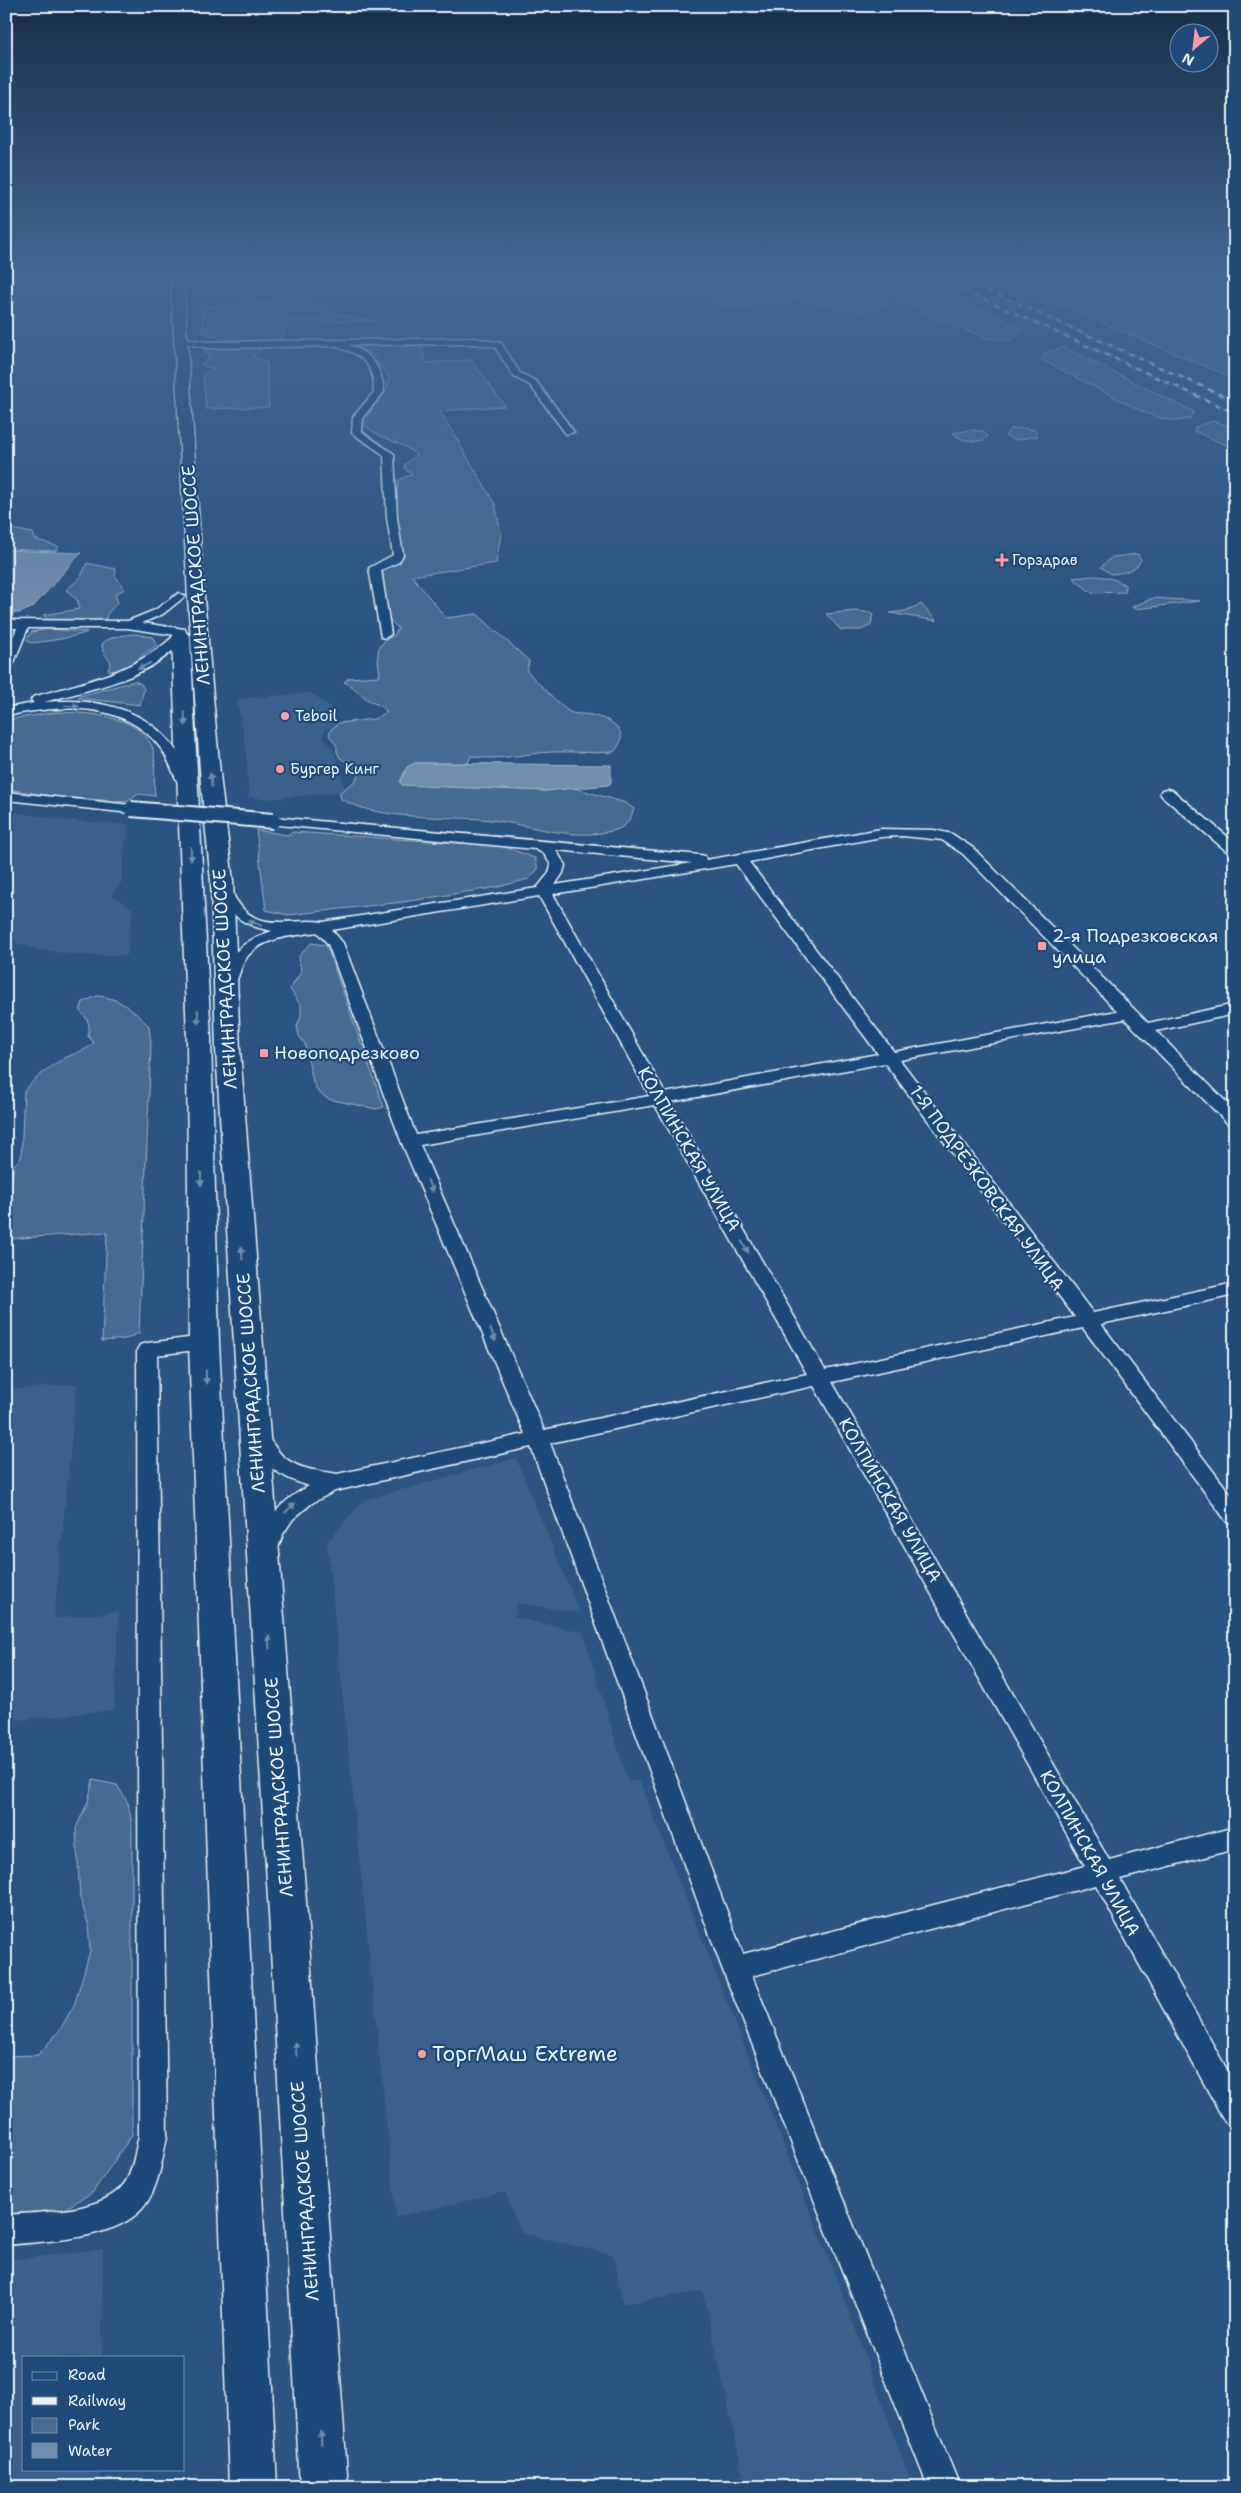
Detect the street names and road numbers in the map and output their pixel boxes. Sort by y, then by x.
street label: ЛЕНИНГРАДСКОЕ ШОССЕ [176,464,216,686]
street label: ЛЕНИНГРАДСКОЕ ШОССЕ [207,868,243,1090]
street label: КОЛПИНСКАЯ УЛИЦА [632,1062,746,1236]
street label: 1-Я ПОДРЕЗКОВСКАЯ УЛИЦА [904,1080,1070,1296]
street label: ЛЕНИНГРАДСКОЕ ШОССЕ [231,1272,271,1494]
street label: КОЛПИНСКАЯ УЛИЦА [833,1413,947,1587]
street label: ЛЕНИНГРАДСКОЕ ШОССЕ [259,1676,299,1898]
street label: КОЛПИНСКАЯ УЛИЦА [1034,1766,1146,1940]
street label: ЛЕНИНГРАДСКОЕ ШОССЕ [285,2080,325,2302]

